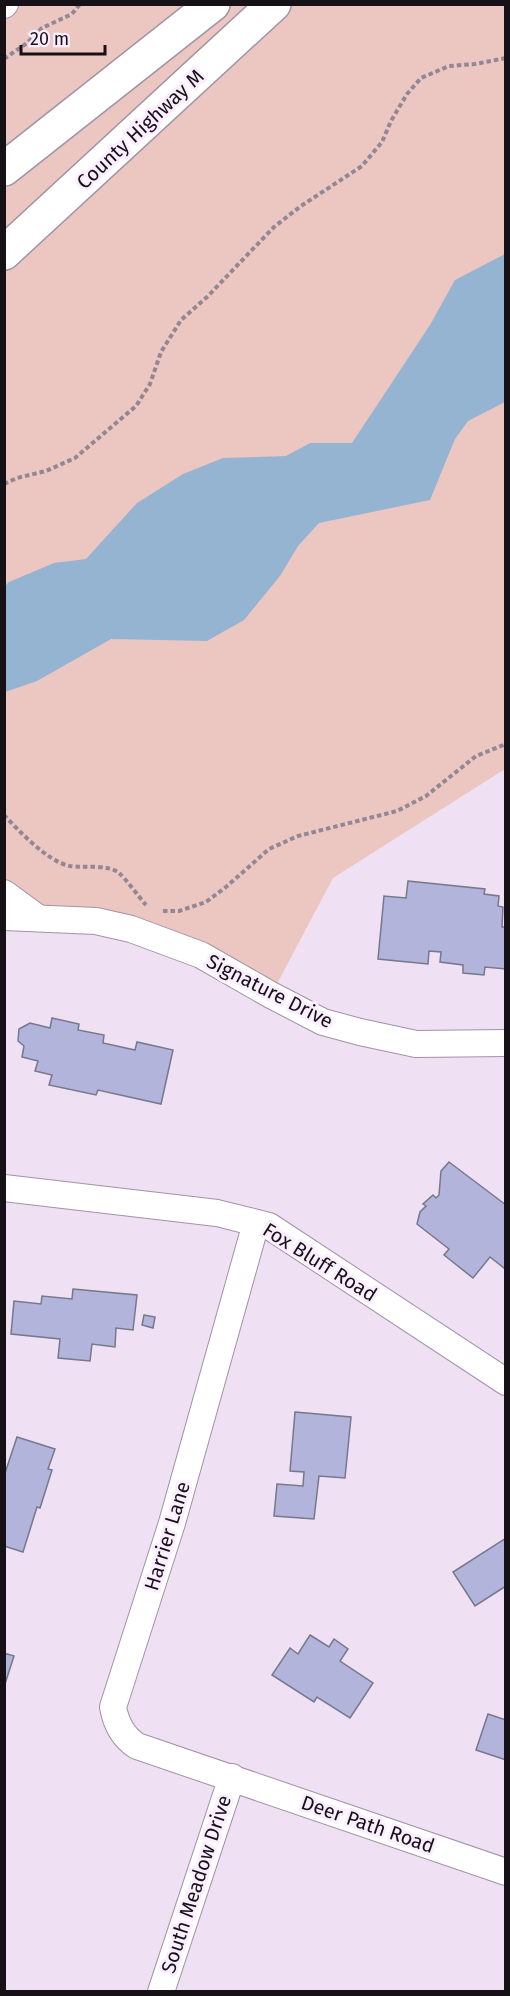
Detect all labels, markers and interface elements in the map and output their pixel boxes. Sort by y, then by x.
scale bar [21,18,105,56]
text: 20 m [30,28,69,50]
street label: County Highway M [72,64,208,194]
street label: Signature Drive [203,949,337,1033]
street label: Fox Bluff Road [258,1217,382,1307]
street label: Harrier Lane [139,1479,195,1593]
street label: Deer Path Road [298,1790,438,1858]
street label: South Meadow Drive [156,1792,236,1976]

